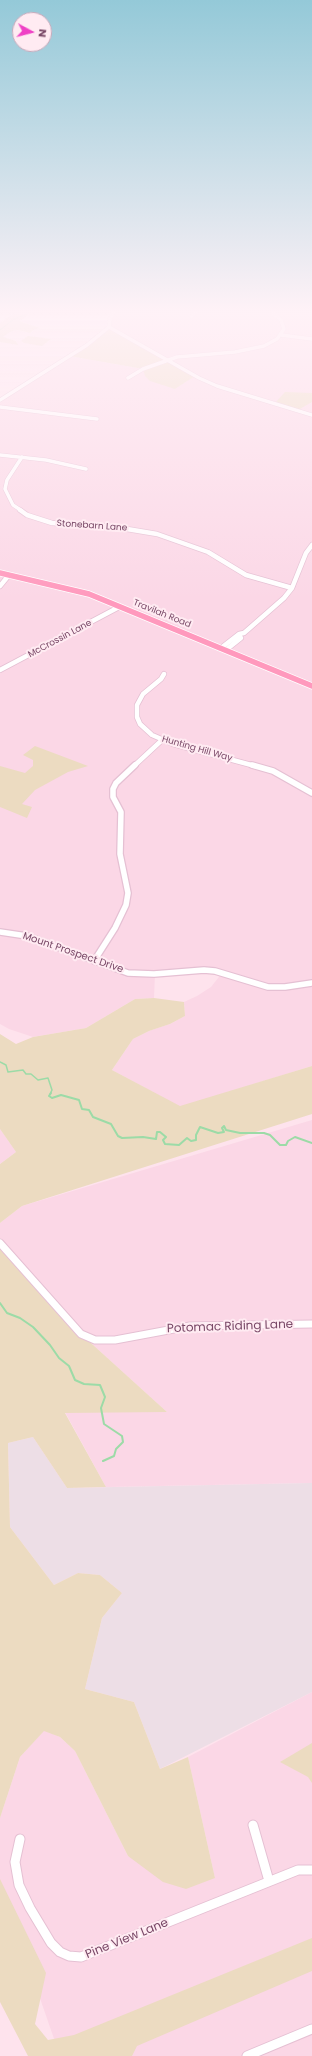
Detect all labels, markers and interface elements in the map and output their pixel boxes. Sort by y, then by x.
north arrow [12,12,52,52]
text: N [34,28,51,38]
street label: Stonebarn Lane [56,518,128,534]
street label: Travilah Road [131,597,193,631]
street label: McCrossin Lane [26,618,94,660]
street label: Hunting Hill Way [161,734,233,764]
street label: Mount Prospect Drive [21,930,125,976]
street label: Potomac Riding Lane [167,1318,293,1336]
street label: Pine View Lane [83,1916,171,1962]

